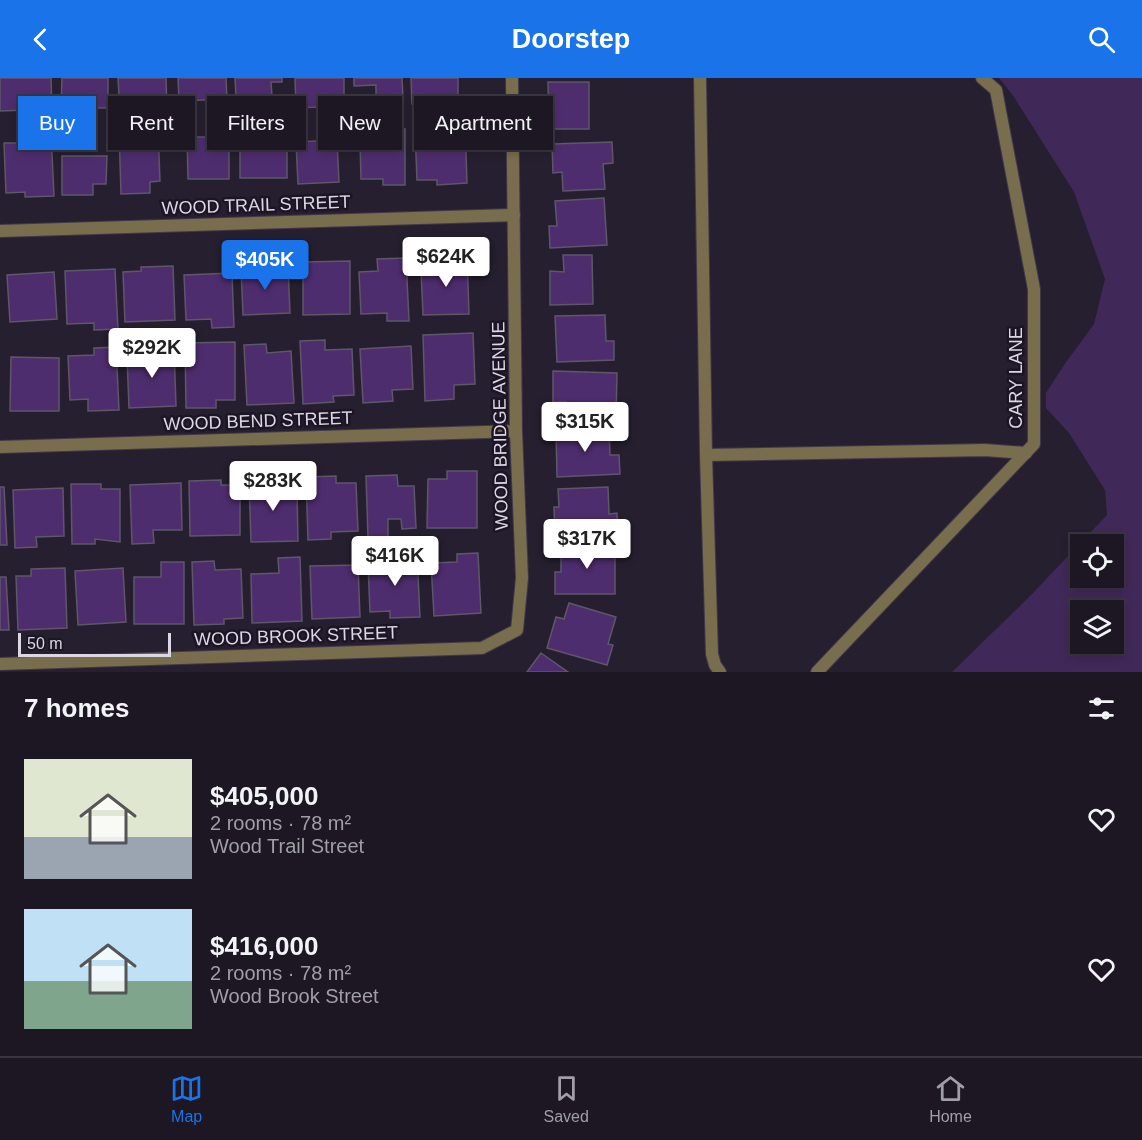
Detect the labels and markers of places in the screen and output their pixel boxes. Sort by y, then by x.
pin: $624K [404,237,488,288]
pin: $405K [223,240,307,291]
pin: $292K [110,328,194,379]
pin: $315K [543,402,627,453]
pin: $283K [231,461,315,512]
pin: $317K [545,519,629,570]
pin: $416K [353,536,437,587]

